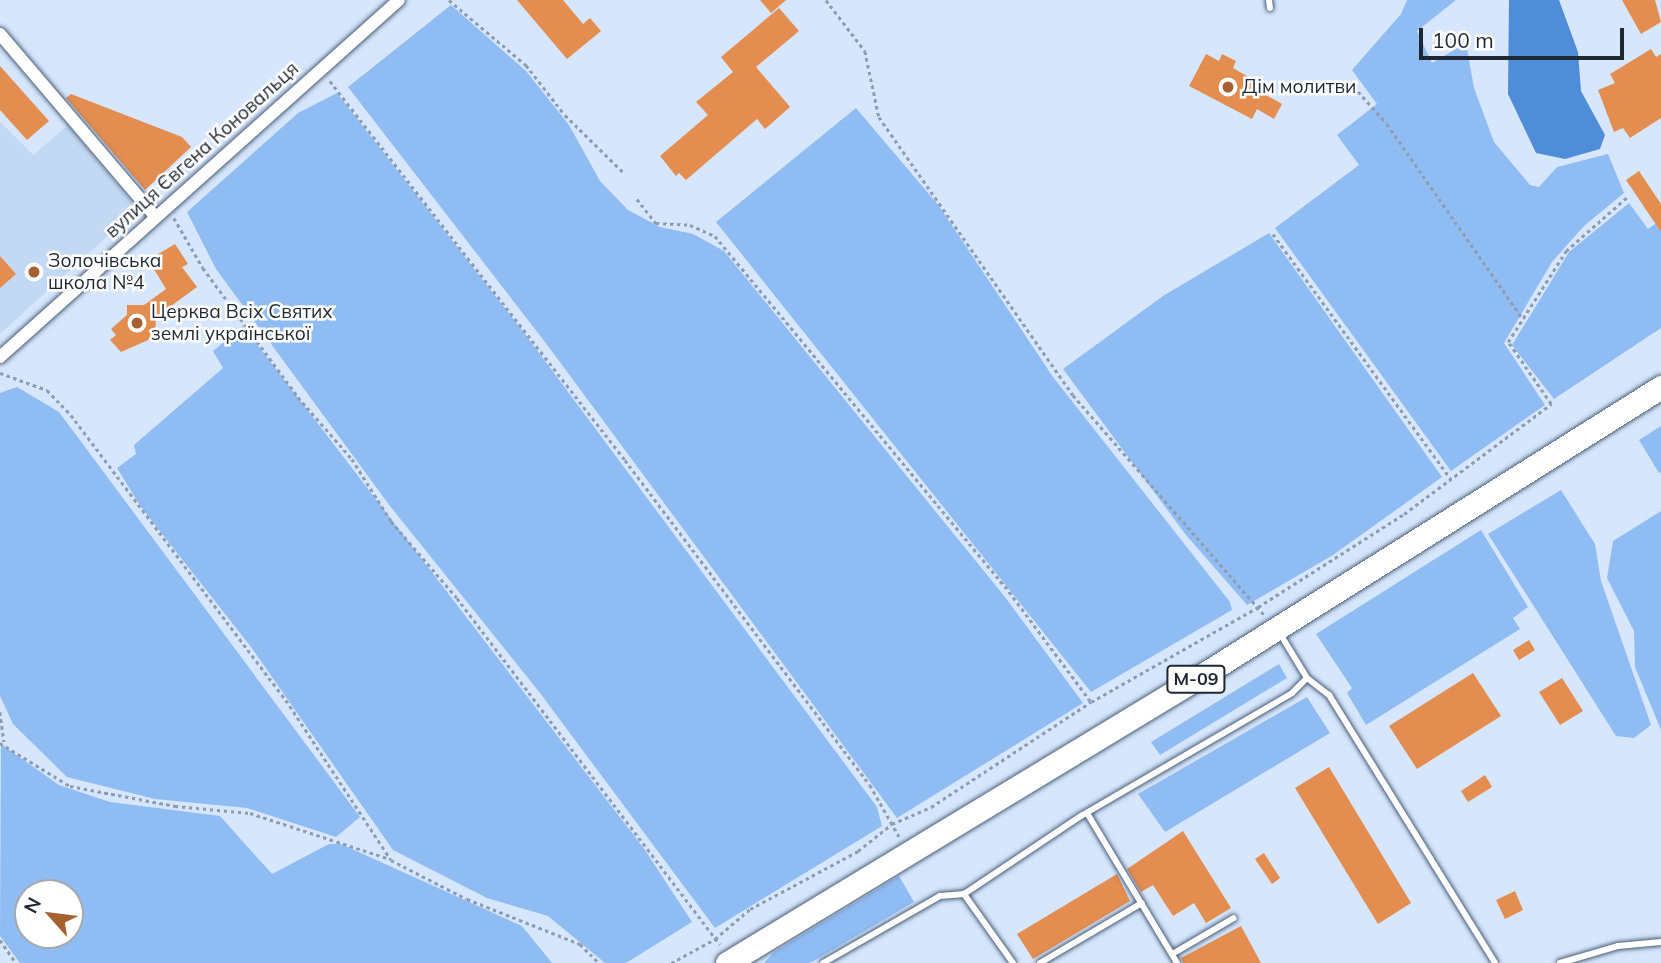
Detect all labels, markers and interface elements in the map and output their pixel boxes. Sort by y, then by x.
scale bar [1423,14,1628,58]
text: 100 m [1432,27,1494,53]
street label: вулиця Євгена Коновальця [101,57,303,243]
place label: Дім молитви [1242,76,1356,98]
marker: Дім молитви [1220,79,1236,95]
place label: Золочівська школа №4 [48,250,161,294]
marker: Золочівська школа №4 [26,264,42,280]
place label: Церква Всіх Святих землі української [151,301,333,345]
marker: Церква Всіх Святих землі української [129,315,145,331]
road number: М-09 [1166,664,1226,694]
north arrow [14,879,84,949]
text: N [18,893,46,917]

